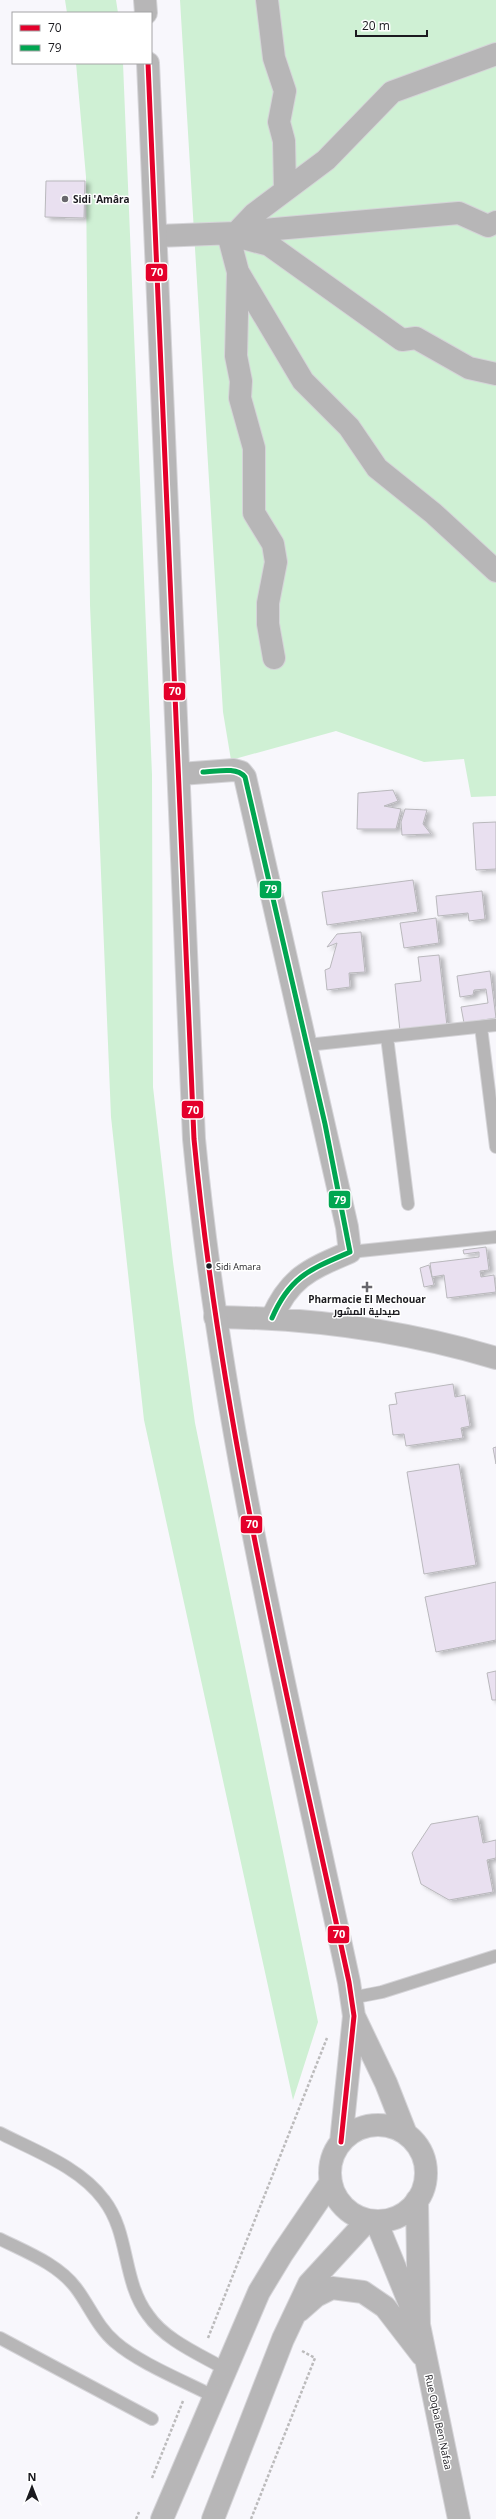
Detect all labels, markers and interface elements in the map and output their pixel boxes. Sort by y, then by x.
legend [12,12,152,64]
scale bar [356,12,427,38]
text: 20 m [362,17,390,34]
text: 70 [48,19,62,36]
text: 79 [48,39,62,56]
place label: Sidi 'Amâra [73,192,130,206]
marker: Sidi 'Amâra [60,194,70,204]
line badge: 70 [145,263,168,282]
text: 70 [151,264,163,279]
line badge: 70 [163,682,186,701]
text: 70 [169,683,181,698]
line badge: 79 [259,880,282,899]
text: 79 [265,881,277,896]
line badge: 70 [181,1100,204,1119]
text: 70 [187,1102,199,1117]
line badge: 79 [328,1190,351,1209]
text: 79 [334,1192,346,1207]
place label: Sidi Amara [216,1260,261,1273]
marker: Sidi Amara [204,1261,214,1271]
marker: Pharmacie El Mechouar صيدلية المشور [362,1282,372,1292]
place label: Pharmacie El Mechouar صيدلية المشور [308,1292,426,1318]
line badge: 70 [240,1515,263,1534]
text: 70 [246,1516,258,1531]
line badge: 70 [327,1925,350,1944]
text: 70 [333,1926,345,1941]
street label: Rue Oqba Ben Nafaa [422,2373,456,2471]
north arrow [12,2467,52,2507]
text: N [28,2469,36,2484]

